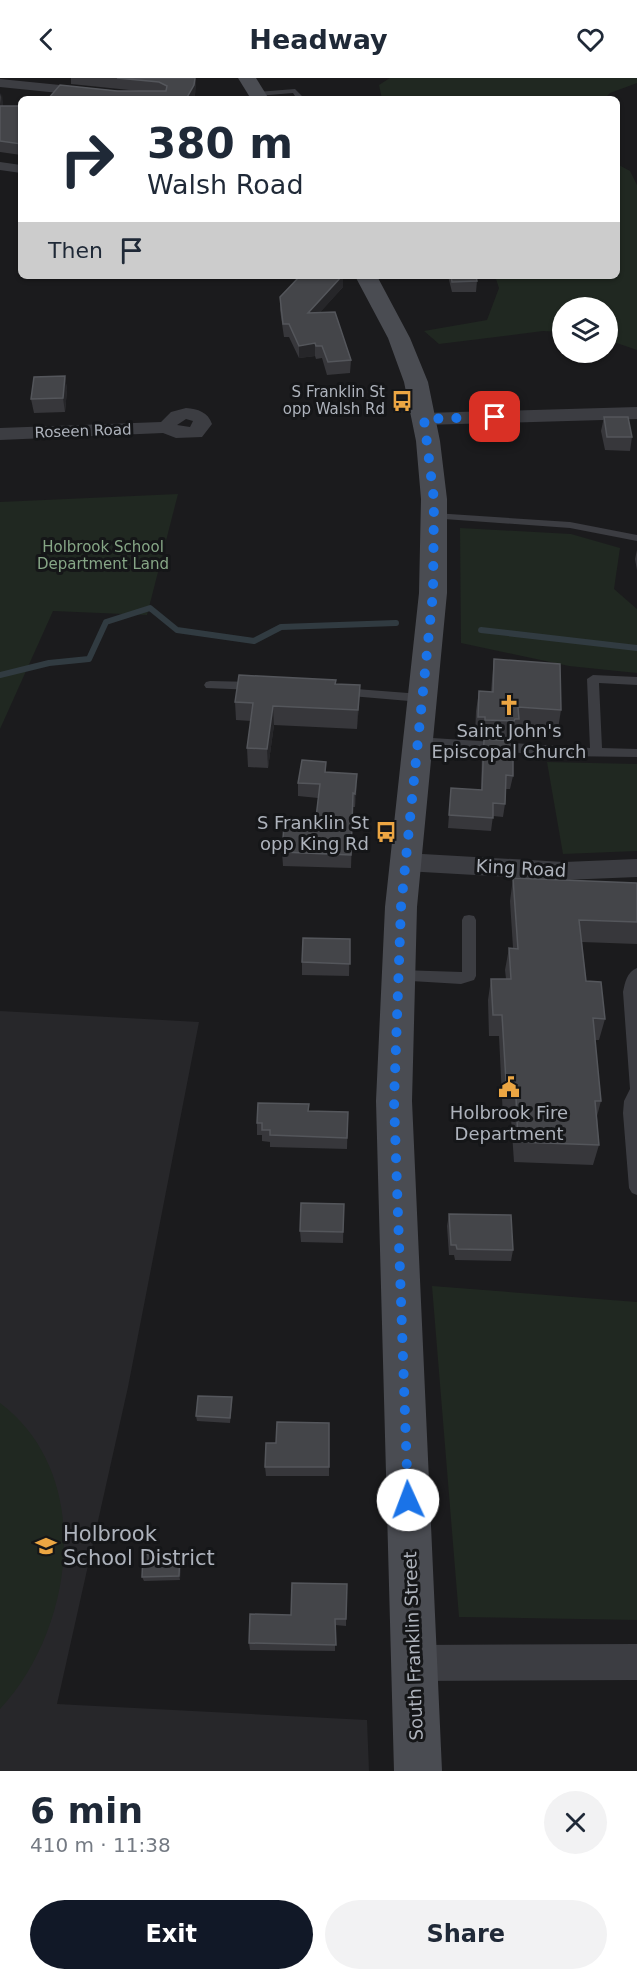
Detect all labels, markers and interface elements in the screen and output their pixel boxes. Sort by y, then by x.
icon: back [30,23,63,56]
icon: heart [574,23,607,56]
text: Headway [249,24,388,55]
text: 380 m [147,119,293,168]
icon: right [48,120,126,198]
text: Walsh Road [147,169,304,200]
icon: arrive [115,234,148,267]
text: Then [48,238,103,263]
map controls [552,297,618,363]
button: layers [552,297,618,363]
place label: S Franklin St opp Walsh Rd [283,383,385,418]
bus stop icon: S Franklin St opp Walsh Rd [390,389,414,413]
pin [469,391,520,442]
icon: arrive [478,400,511,433]
street label: Roseen Road [34,420,132,442]
park label: Holbrook School Department Land [37,538,169,573]
church icon: Saint John's Episcopal Church [497,693,521,717]
place label: Saint John's Episcopal Church [432,720,586,762]
place label: S Franklin St opp King Rd [257,812,369,854]
bus stop icon: S Franklin St opp King Rd [374,820,398,844]
street label: King Road [475,855,567,881]
public building icon: Holbrook Fire Department [497,1075,521,1099]
place label: Holbrook Fire Department [450,1102,568,1144]
position arrow [376,1468,440,1532]
place label: Holbrook School District [63,1522,215,1570]
school or university icon: Holbrook School District [34,1534,58,1558]
street label: South Franklin Street [399,1551,427,1741]
text: 6 min [30,1790,143,1831]
button: close [544,1791,607,1854]
text: 410 m · 11:38 [30,1833,171,1857]
button: Exit [30,1900,313,1969]
button: Share [325,1900,607,1969]

